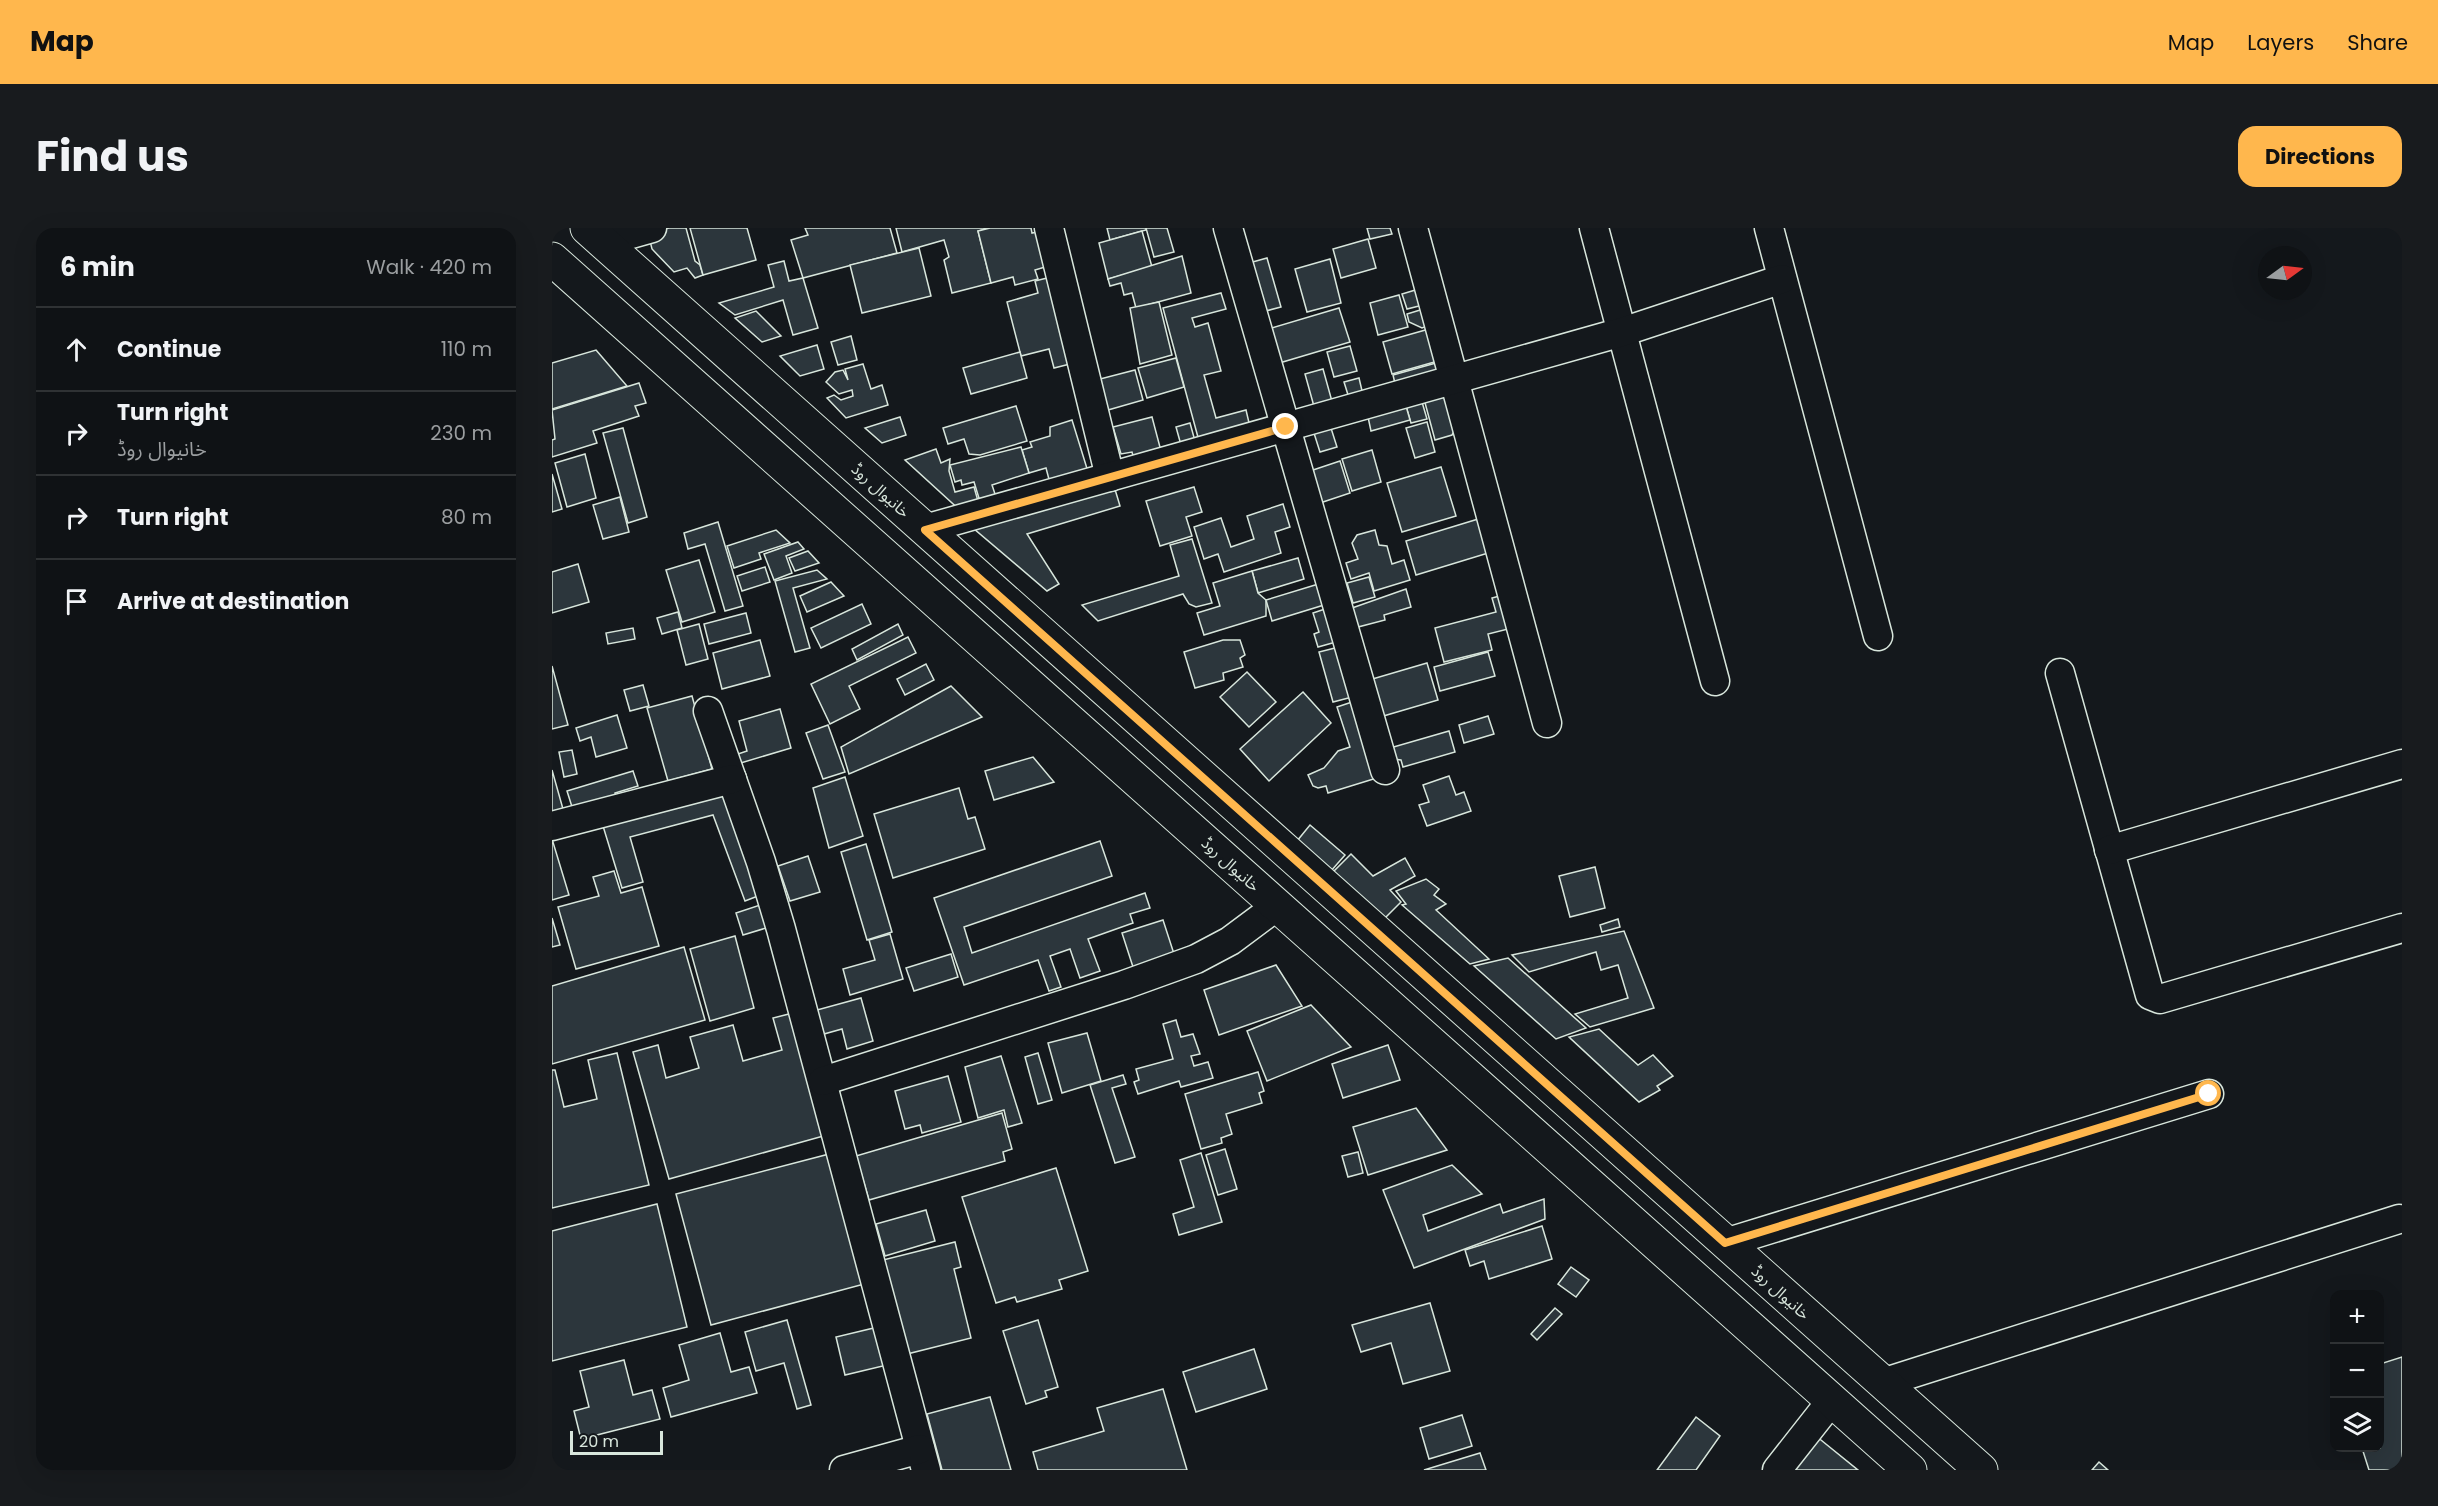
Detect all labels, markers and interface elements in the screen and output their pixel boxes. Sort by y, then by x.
text: Map [30,22,94,61]
text: Map [2168,28,2214,57]
text: Layers [2247,28,2314,57]
text: Share [2347,28,2408,57]
button: Directions [2238,126,2402,187]
text: Find us [36,127,189,186]
north arrow [2258,246,2312,300]
text: 6 min [60,249,135,285]
text: Walk · 420 m [366,253,492,281]
icon: ahead [60,333,93,366]
text: Continue [117,334,221,365]
text: 110 m [441,335,492,363]
text: Turn right [117,397,228,428]
route end [1272,413,1298,439]
icon: right [60,417,93,450]
text: 230 m [430,419,492,447]
text: خانیوال روڈ [117,435,207,463]
street label: خانیوال روڈ [846,458,915,523]
icon: right [60,501,93,534]
text: Turn right [117,502,228,533]
text: 80 m [441,503,492,531]
icon: arrive [60,585,93,618]
text: Arrive at destination [117,586,349,617]
street label: خانیوال روڈ [1196,832,1265,897]
route start [2195,1080,2221,1106]
street label: خانیوال روڈ [1746,1260,1815,1325]
map controls [2330,1290,2384,1452]
button: + [2330,1290,2384,1344]
button: − [2330,1344,2384,1398]
button: layers [2330,1398,2384,1452]
scale bar [570,1428,663,1456]
text: 20 m [579,1430,619,1453]

